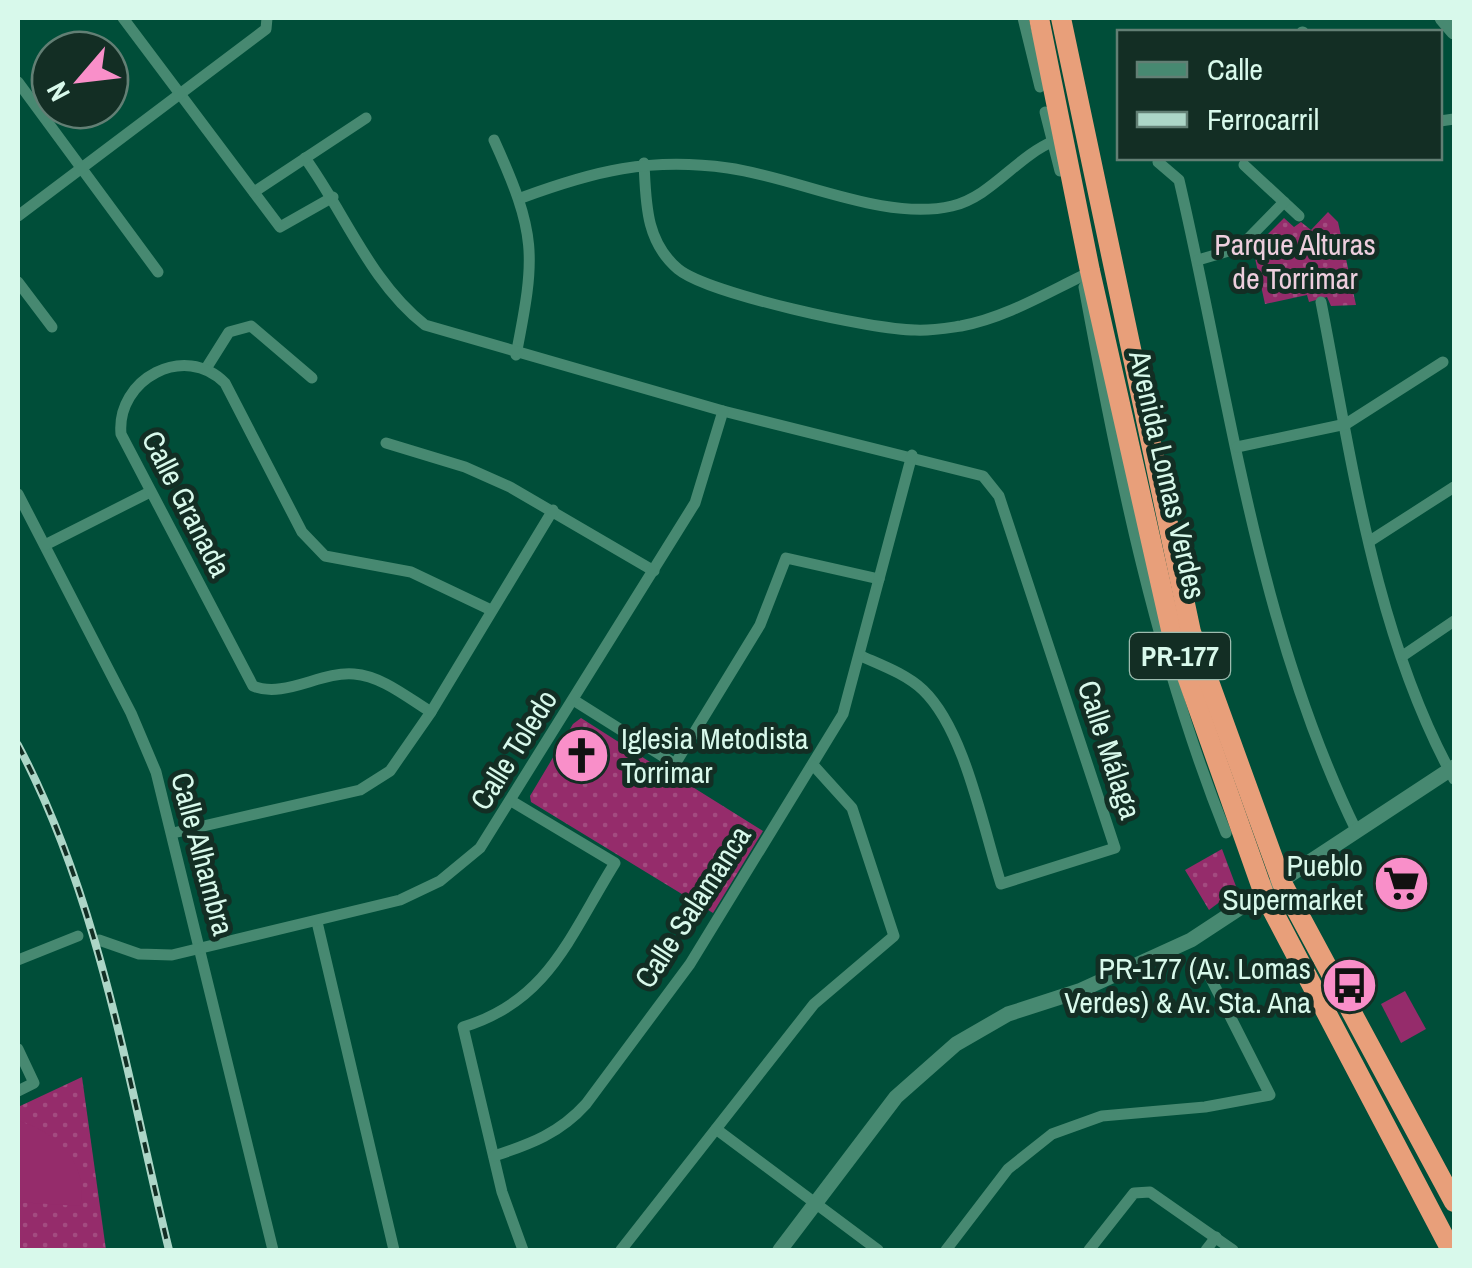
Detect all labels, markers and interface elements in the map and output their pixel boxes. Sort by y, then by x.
north arrow [30,30,130,130]
legend [1117,30,1442,160]
text: Calle [1207,49,1263,89]
text: N [37,75,79,108]
text: Ferrocarril [1207,99,1319,139]
park label: Parque Alturas de Torrimar [1214,224,1376,298]
street label: Avenida Lomas Verdes [1120,346,1216,603]
street label: Calle Granada [133,424,241,584]
road number: PR-177 [1130,633,1230,679]
street label: Calle Málaga [1069,675,1151,824]
street label: Calle Toledo [460,682,566,817]
place label: Iglesia Metodista Torrimar [621,718,809,792]
church icon: Iglesia Metodista Torrimar [552,726,612,786]
street label: Calle Alhambra [162,768,244,940]
street label: Calle Salamanca [625,817,760,995]
place label: Pueblo Supermarket [1222,845,1363,919]
supermarket icon: Pueblo Supermarket [1372,853,1432,913]
place label: PR-177 (Av. Lomas Verdes) & Av. Sta. Ana [1064,948,1311,1022]
bus stop icon: PR-177 (Av. Lomas Verdes) & Av. Sta. Ana [1320,956,1380,1016]

